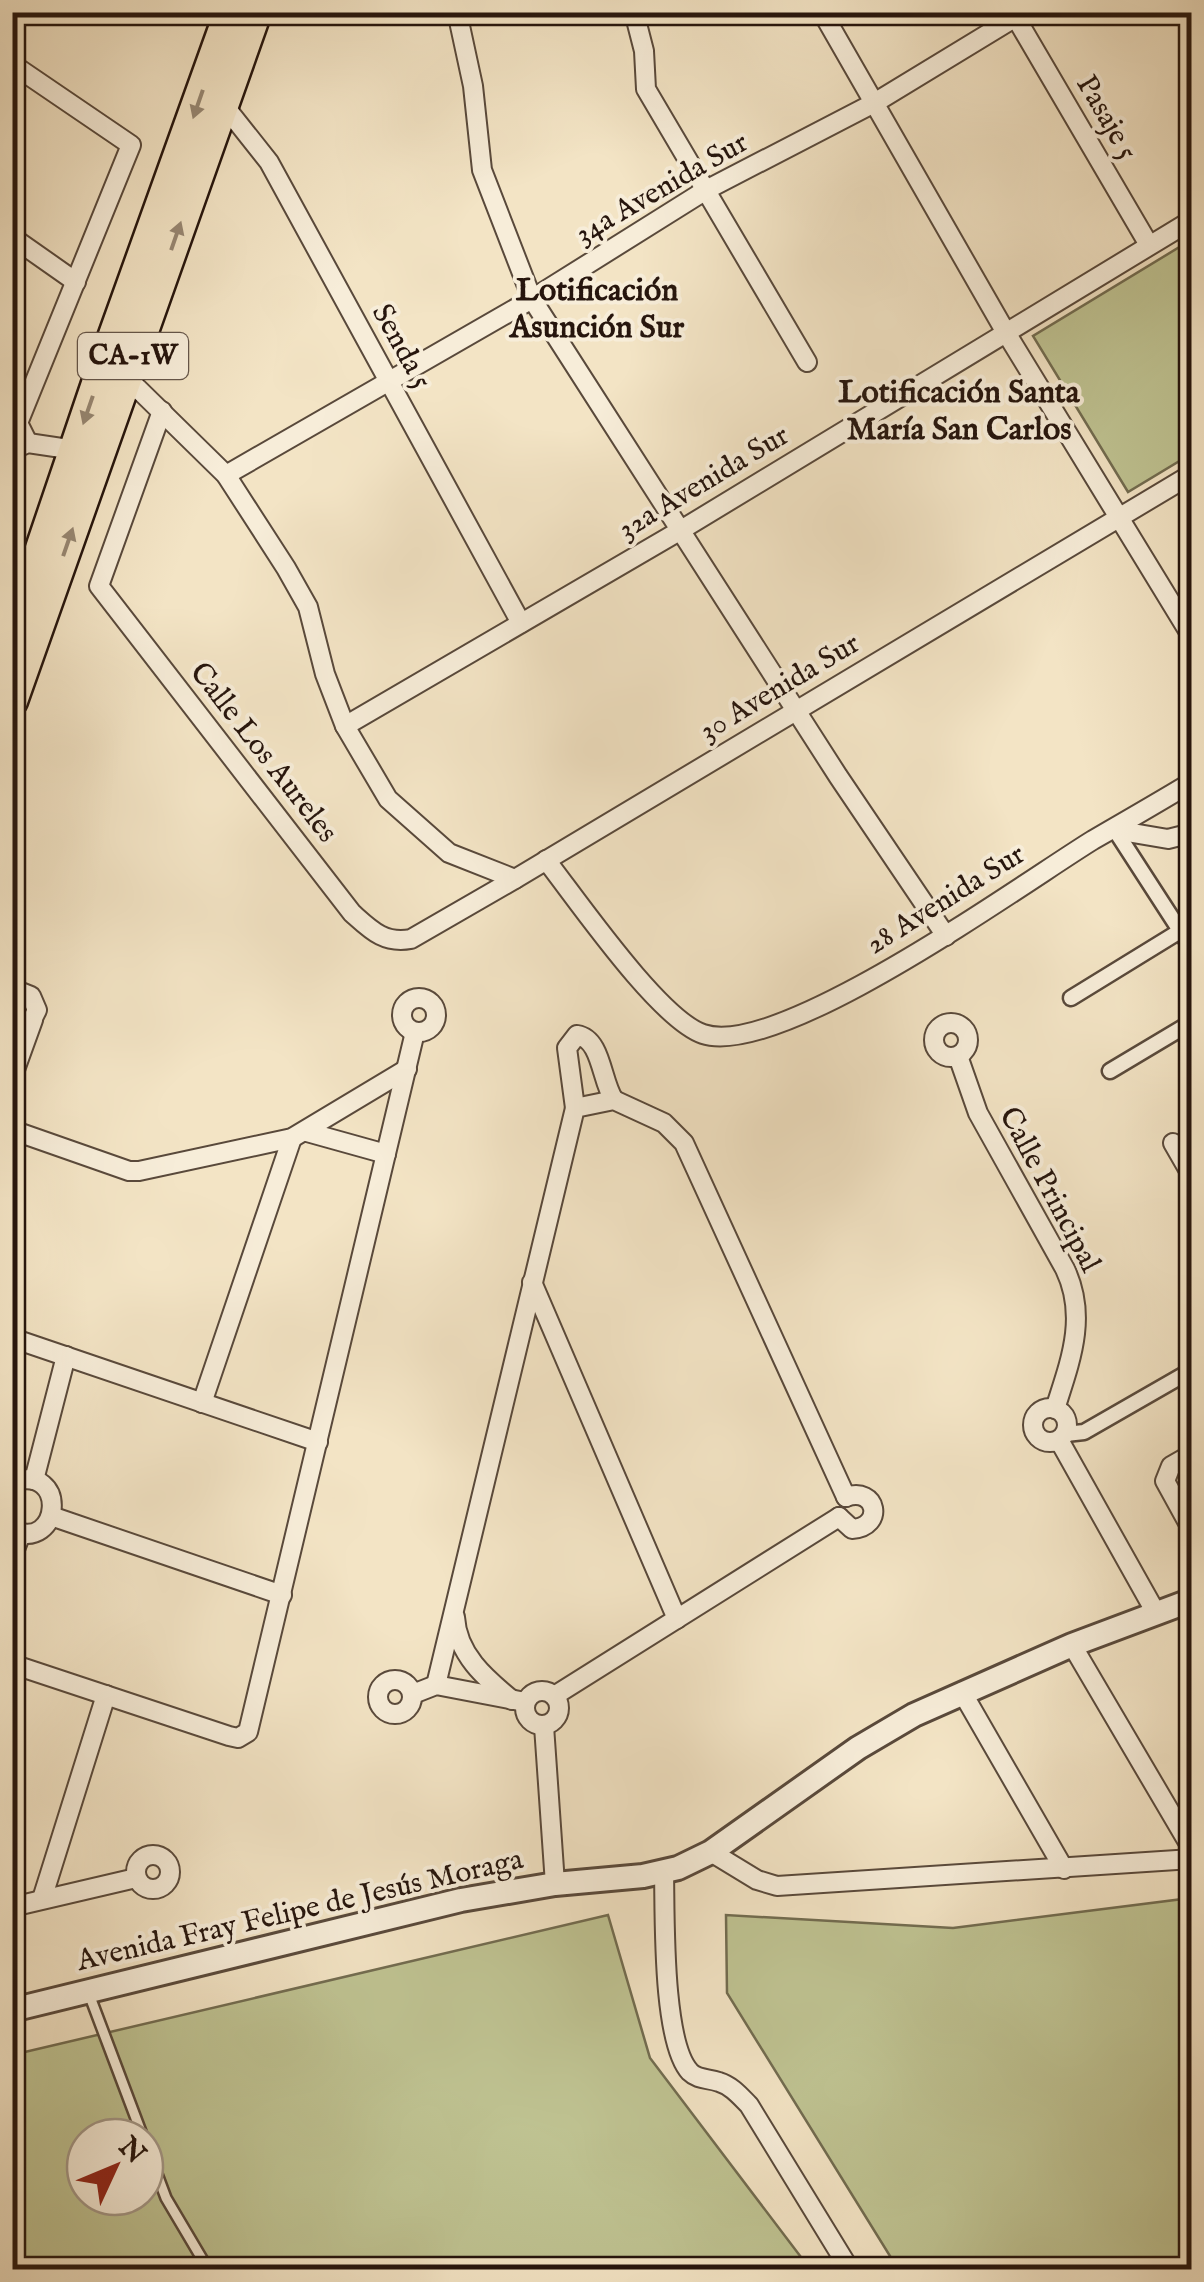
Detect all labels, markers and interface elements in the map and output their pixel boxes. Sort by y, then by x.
street label: Pasaje 5 [1067,69,1146,167]
one-way arrow [189,90,204,120]
street label: 34a Avenida Sur [569,124,755,254]
one-way arrow [169,220,184,250]
district label: Lotificación Asunción Sur [508,271,685,349]
street label: Senda 5 [362,298,440,396]
road number: CA-1W [78,333,188,379]
district label: Lotificación Santa María San Carlos [838,373,1081,451]
one-way arrow [80,396,95,426]
street label: 32a Avenida Sur [612,417,796,549]
one-way arrow [61,527,76,557]
street label: 30 Avenida Sur [693,625,867,751]
street label: Calle Los Aureles [181,655,345,851]
street label: 28 Avenida Sur [859,836,1033,964]
street label: Calle Principal [990,1101,1109,1280]
street label: Avenida Fray Felipe de Jesús Moraga [72,1841,527,1981]
north arrow [65,2117,165,2217]
text: N [109,2130,152,2172]

